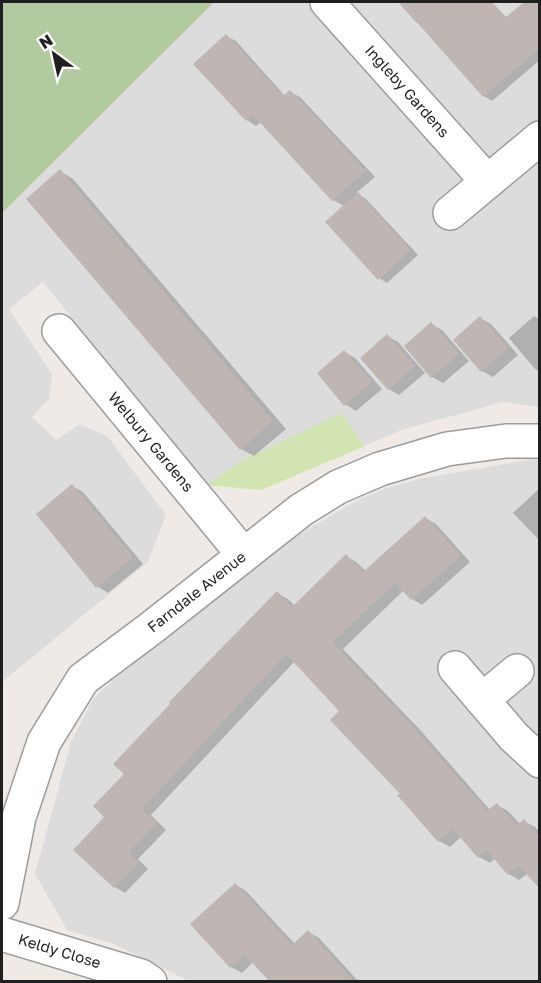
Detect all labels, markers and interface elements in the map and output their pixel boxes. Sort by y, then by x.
north arrow [24,24,84,84]
text: N [35,30,56,53]
street label: Ingleby Gardens [362,41,454,141]
street label: Welbury Gardens [105,388,198,495]
street label: Farndale Avenue [143,547,249,636]
street label: Keldy Close [16,929,103,971]

